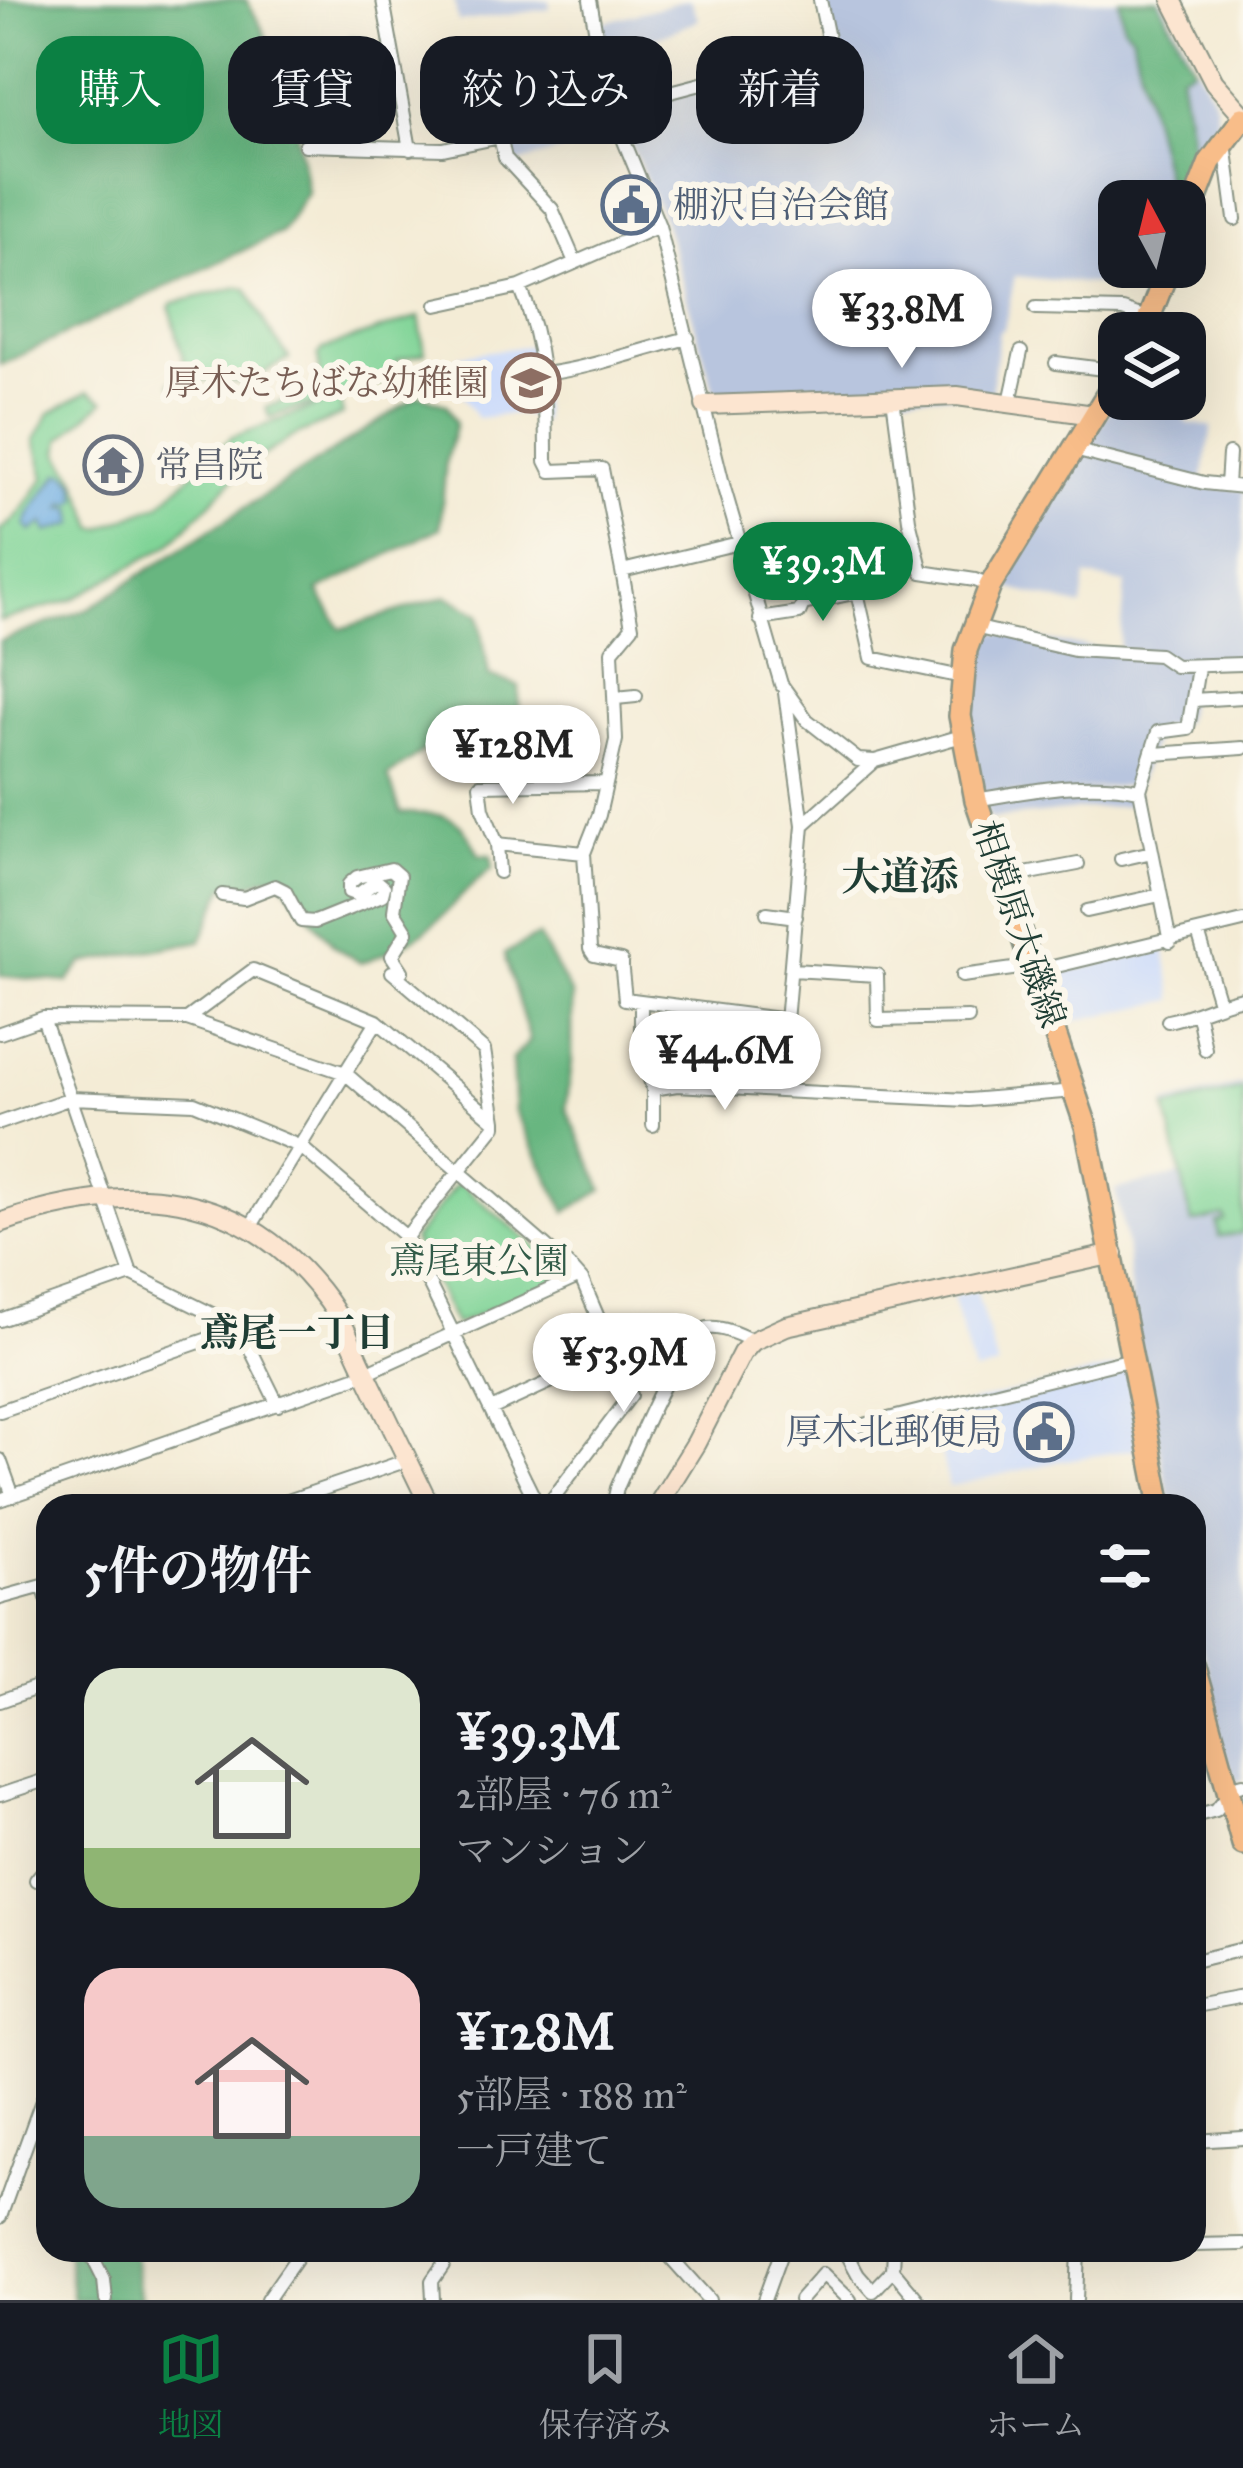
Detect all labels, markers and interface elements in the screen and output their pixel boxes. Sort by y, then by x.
chip: 購入 [36,36,204,144]
chip: 賃貸 [228,36,396,144]
chip: 絞り込み [420,36,672,144]
chip: 新着 [696,36,864,144]
public building icon: 棚沢自治会館 [600,174,662,236]
north arrow [1098,180,1206,288]
map controls [1098,180,1206,420]
place label: 棚沢自治会館 [673,183,889,227]
pin: ¥33.8M [804,269,1000,371]
text: ¥33.8M [839,284,965,332]
button: layers [1098,312,1206,420]
school or university icon: 厚木たちばな幼稚園 [500,352,562,414]
place label: 厚木たちばな幼稚園 [165,361,489,405]
temple icon: 常昌院 [82,434,144,496]
place label: 常昌院 [155,443,263,487]
pin: ¥39.3M [725,522,921,624]
text: ¥39.3M [760,537,886,585]
pin: ¥128M [429,705,597,807]
text: ¥128M [452,720,574,768]
street label: 相模原大磯線 [963,815,1075,1033]
district label: 大道添 [841,853,959,901]
pin: ¥44.6M [627,1011,823,1113]
text: ¥44.6M [656,1026,794,1074]
park label: 鳶尾東公園 [389,1239,569,1283]
district label: 鳶尾一丁目 [199,1309,395,1357]
pin: ¥53.9M [526,1313,722,1415]
text: ¥53.9M [560,1328,688,1376]
public building icon: 厚木北郵便局 [1013,1401,1075,1463]
place label: 厚木北郵便局 [786,1410,1002,1454]
icon: filters [1092,1533,1158,1599]
text: 5件の物件 [84,1540,312,1602]
text: ¥39.3M [456,1701,621,1763]
icon: home [180,1716,324,1860]
text: 2部屋 · 76 m² [456,1771,672,1819]
text: マンション [456,1827,649,1875]
text: ¥128M [456,2001,614,2063]
icon: home [180,2016,324,2160]
text: 5部屋 · 188 m² [456,2071,687,2119]
text: 一戸建て [456,2127,612,2175]
tab: 地図 [158,2326,224,2445]
tab: 保存済み [539,2326,671,2445]
tab: ホーム [986,2326,1085,2445]

